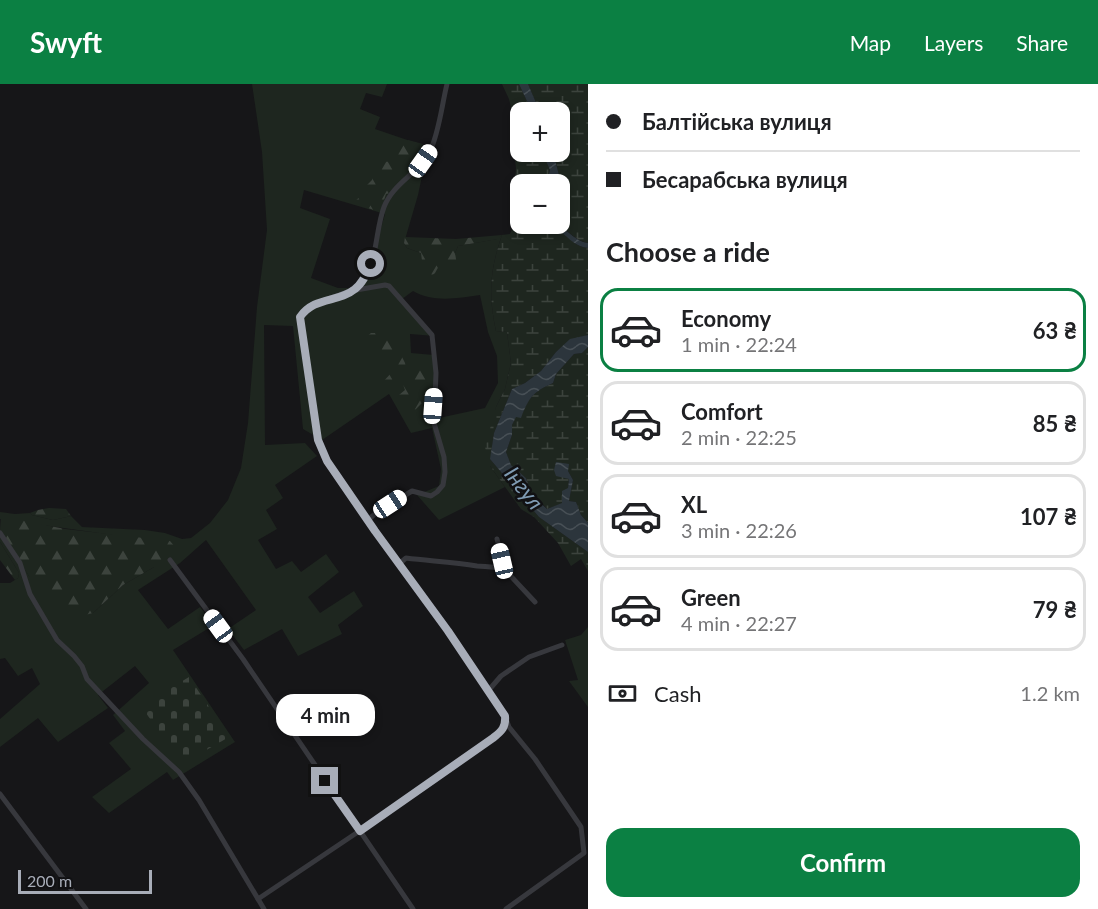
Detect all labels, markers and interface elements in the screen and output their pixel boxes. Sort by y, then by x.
text: Swyft [30,25,102,59]
text: Map [850,30,891,55]
text: Layers [924,30,983,55]
text: Share [1016,30,1068,55]
map controls [510,102,570,234]
button: + [510,102,570,162]
text: Балтійська вулиця [642,108,832,135]
car [405,141,441,181]
text: Бесарабська вулиця [642,166,848,193]
button: − [510,174,570,234]
text: Choose a ride [606,235,770,268]
route start [357,250,384,277]
icon: car [609,303,663,357]
text: Economy [681,305,771,332]
text: 63 ₴ [1033,317,1077,344]
text: 1 min · 22:24 [681,332,797,356]
car [423,387,443,425]
icon: car [609,396,663,450]
text: Comfort [681,398,763,425]
text: 85 ₴ [1033,410,1077,437]
text: 2 min · 22:25 [681,425,797,449]
water label: Інгул [499,461,550,515]
car [370,487,410,521]
icon: car [609,489,663,543]
text: XL [681,491,707,518]
text: 107 ₴ [1020,503,1077,530]
text: 3 min · 22:26 [681,518,797,542]
car [489,541,515,581]
icon: car [609,582,663,636]
text: Green [681,584,741,611]
text: 79 ₴ [1033,596,1077,623]
car [200,606,236,646]
text: 4 min · 22:27 [681,611,797,635]
icon: cash [606,677,639,710]
text: Cash [654,680,701,707]
text: 1.2 km [1020,681,1080,705]
callout: 4 min [276,694,374,736]
text: 4 min [301,703,350,727]
route end [311,767,338,794]
button: Confirm [606,828,1080,897]
scale bar [18,867,152,894]
text: 200 m [27,871,72,890]

